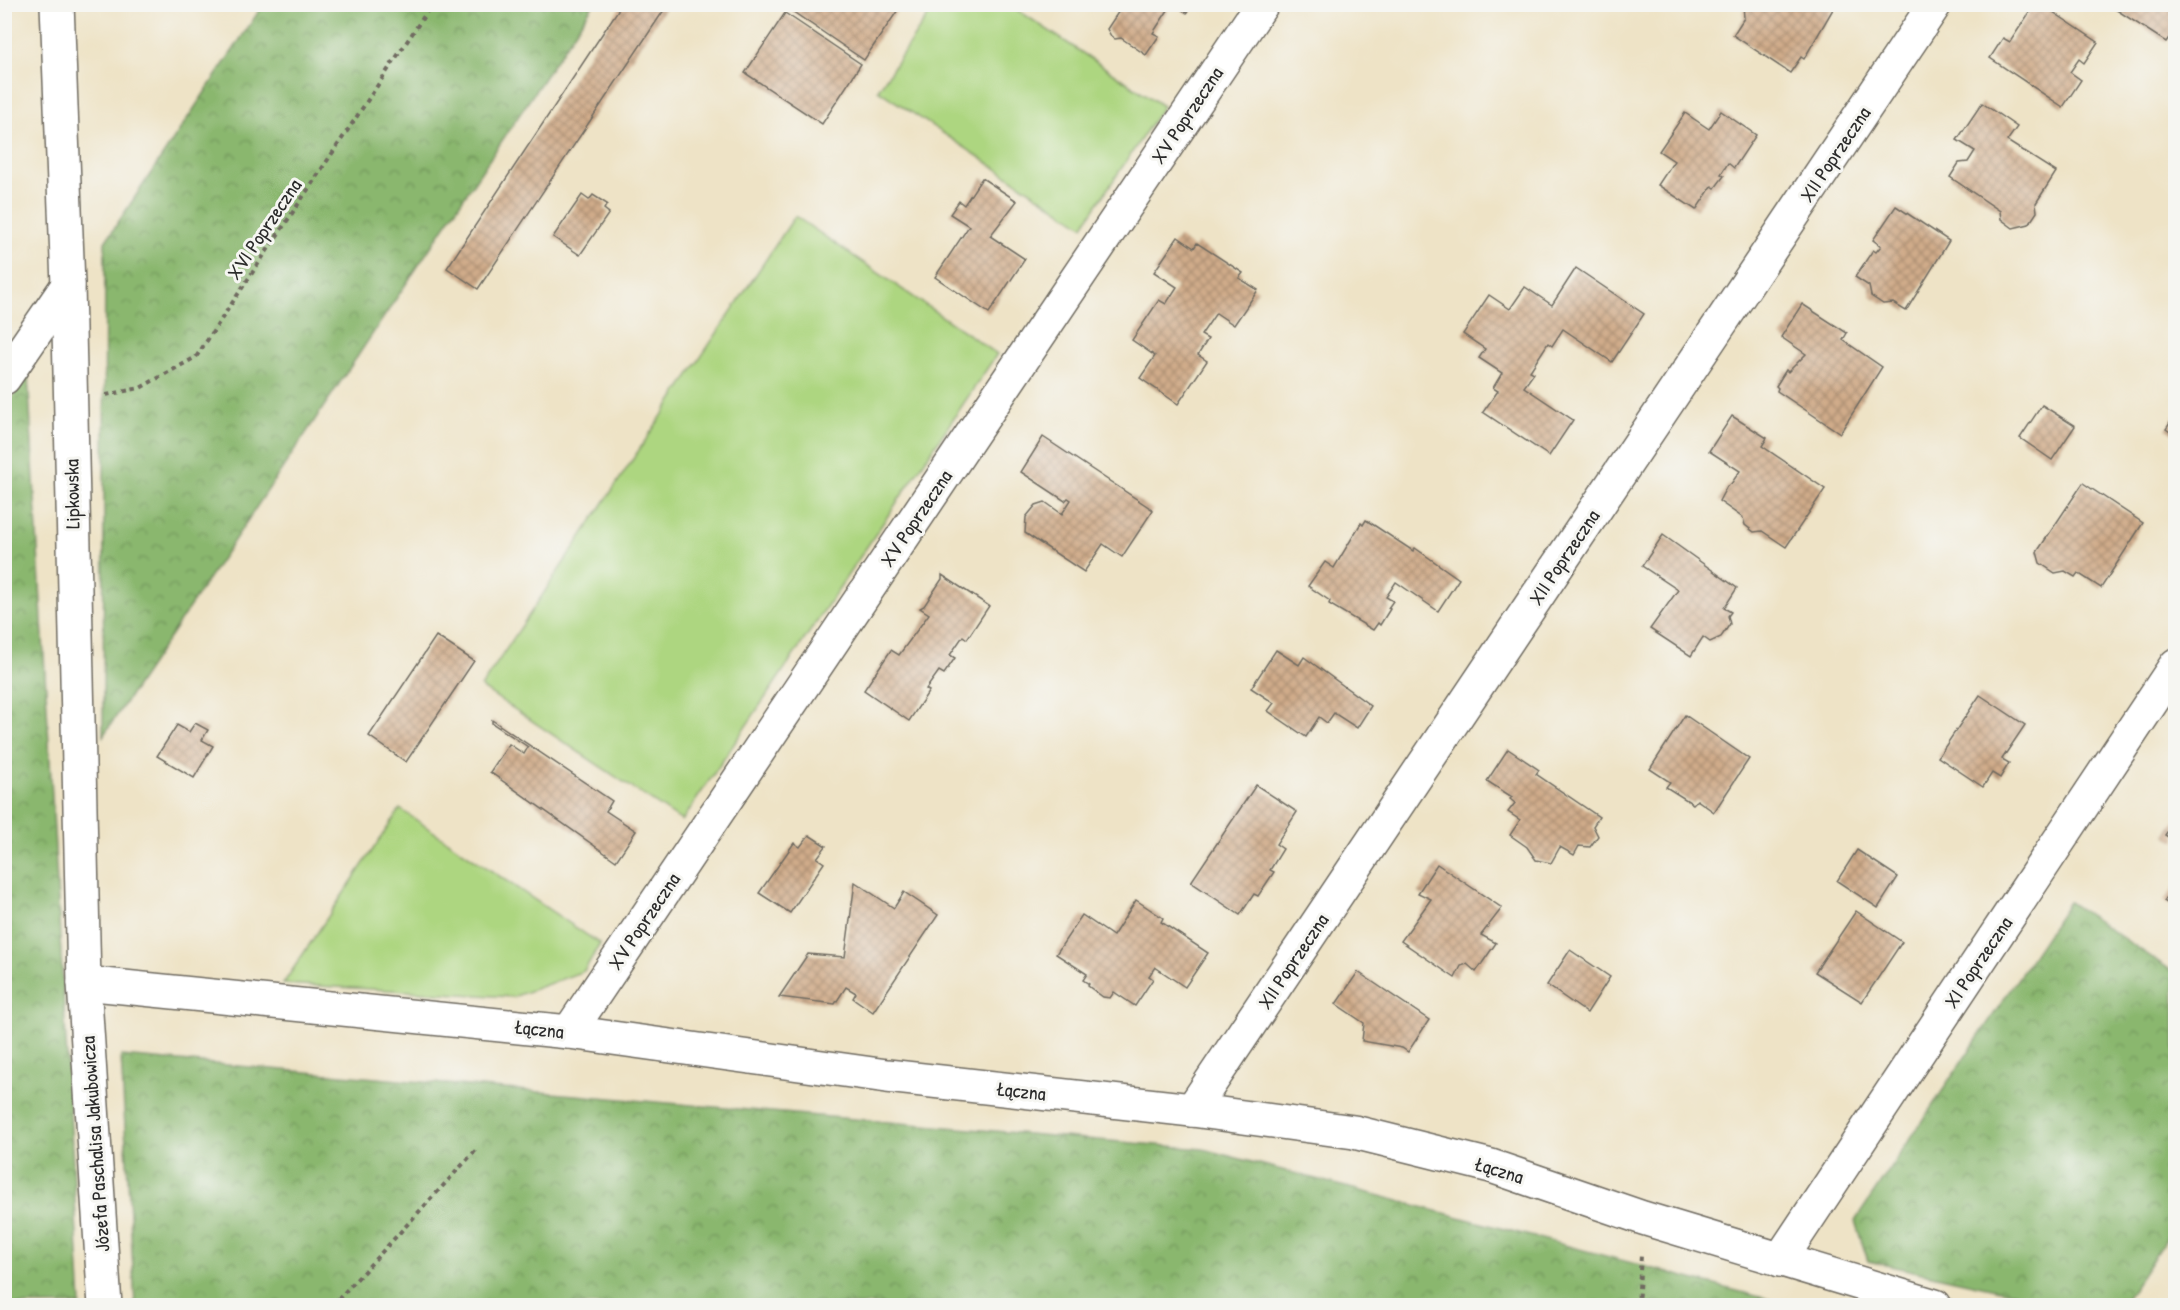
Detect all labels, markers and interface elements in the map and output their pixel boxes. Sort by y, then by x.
street label: XV Poprzeczna [1144,61,1229,169]
street label: XII Poprzeczna [1793,101,1877,207]
street label: XVI Poprzeczna [220,173,307,284]
street label: Lipkowska [57,459,86,529]
street label: XV Poprzeczna [873,464,958,572]
street label: XII Poprzeczna [1522,504,1606,610]
street label: XV Poprzeczna [601,867,686,975]
street label: XII Poprzeczna [1251,908,1335,1014]
street label: XI Poprzeczna [1937,911,2018,1013]
street label: Łączna [513,1012,566,1045]
street label: Józefa Paschalisa Jakubowicza [73,1035,116,1253]
street label: Łączna [995,1074,1048,1107]
street label: Łączna [1471,1149,1527,1190]

